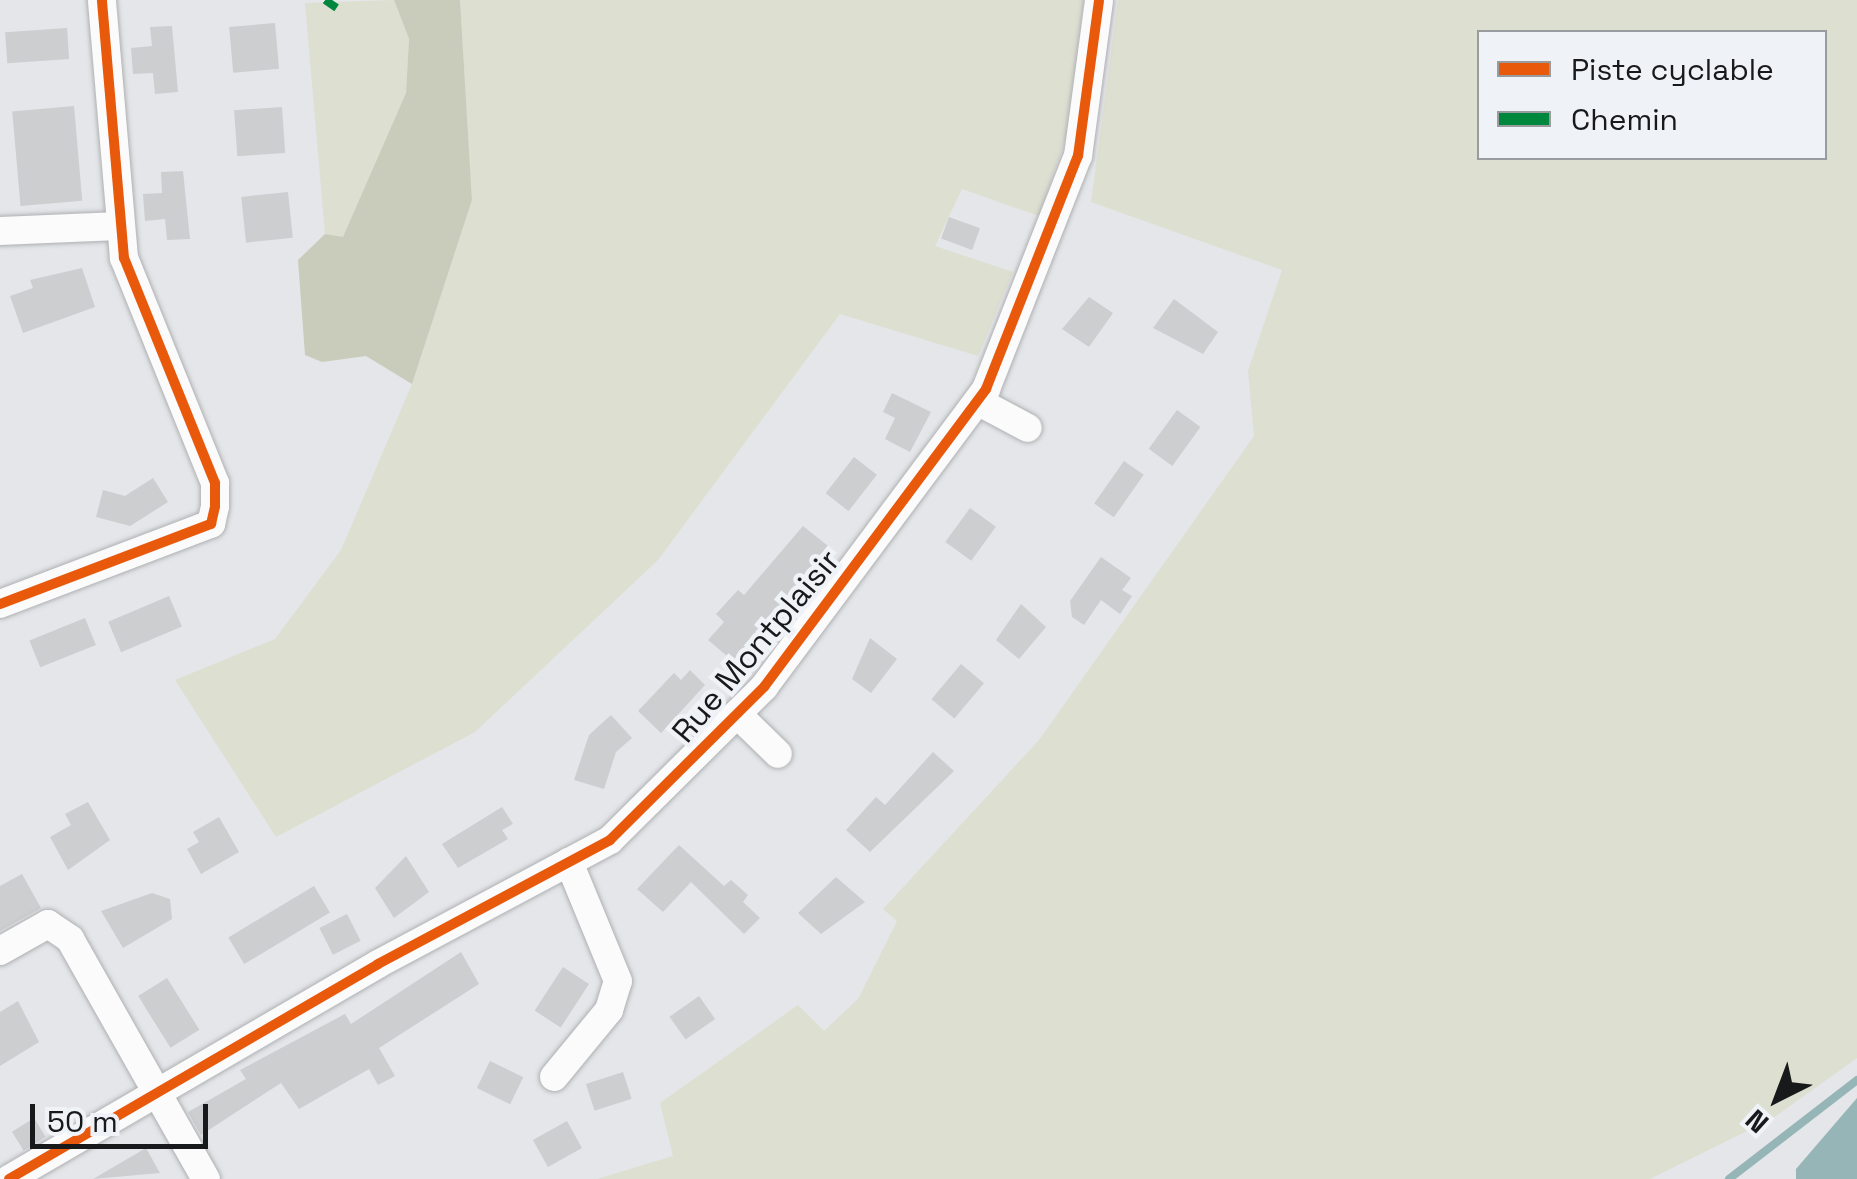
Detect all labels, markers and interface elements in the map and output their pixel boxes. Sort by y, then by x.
legend [1477,30,1827,160]
text: Piste cyclable [1571,50,1774,89]
text: Chemin [1571,100,1678,139]
street label: Rue Montplaisir [664,542,848,750]
north arrow [1727,1049,1827,1149]
scale bar [35,1084,212,1146]
text: 50 m [47,1102,118,1141]
text: N [1738,1102,1776,1141]

